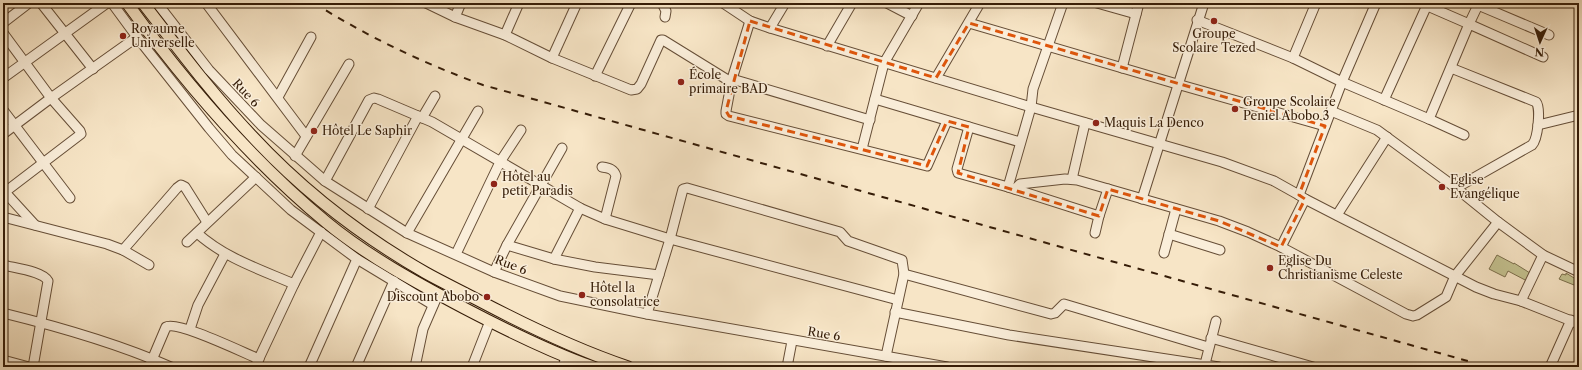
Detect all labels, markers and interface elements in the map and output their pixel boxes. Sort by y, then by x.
marker: Groupe Scolaire Tezed [1209,16,1219,26]
place label: Royaume Universelle [131,21,195,50]
north arrow [1520,22,1560,62]
place label: Groupe Scolaire Tezed [1172,26,1257,55]
marker: Royaume Universelle [118,31,128,41]
text: N [1534,45,1545,59]
place label: École primaire BAD [689,66,768,96]
street label: Rue 6 [230,75,263,110]
marker: École primaire BAD [676,77,686,87]
place label: Groupe Scolaire Peniel Abobo 3 [1243,94,1336,123]
marker: Groupe Scolaire Peniel Abobo 3 [1230,104,1240,114]
place label: Maquis La Denco [1104,115,1204,130]
marker: Maquis La Denco [1091,118,1101,128]
place label: Hôtel Le Saphir [322,123,412,138]
marker: Hôtel Le Saphir [309,126,319,136]
place label: Hôtel au petit Paradis [502,169,573,198]
place label: Eglise Evangélique [1450,172,1520,201]
marker: Hôtel au petit Paradis [489,179,499,189]
marker: Eglise Evangélique [1437,182,1447,192]
street label: Rue 6 [493,252,529,277]
place label: Eglise Du Christianisme Celeste [1278,253,1403,282]
marker: Eglise Du Christianisme Celeste [1265,263,1275,273]
place label: Hôtel la consolatrice [590,280,660,309]
place label: Discount Abobo [387,289,479,304]
marker: Hôtel la consolatrice [577,290,587,300]
marker: Discount Abobo [482,292,492,302]
street label: Rue 6 [807,324,842,344]

